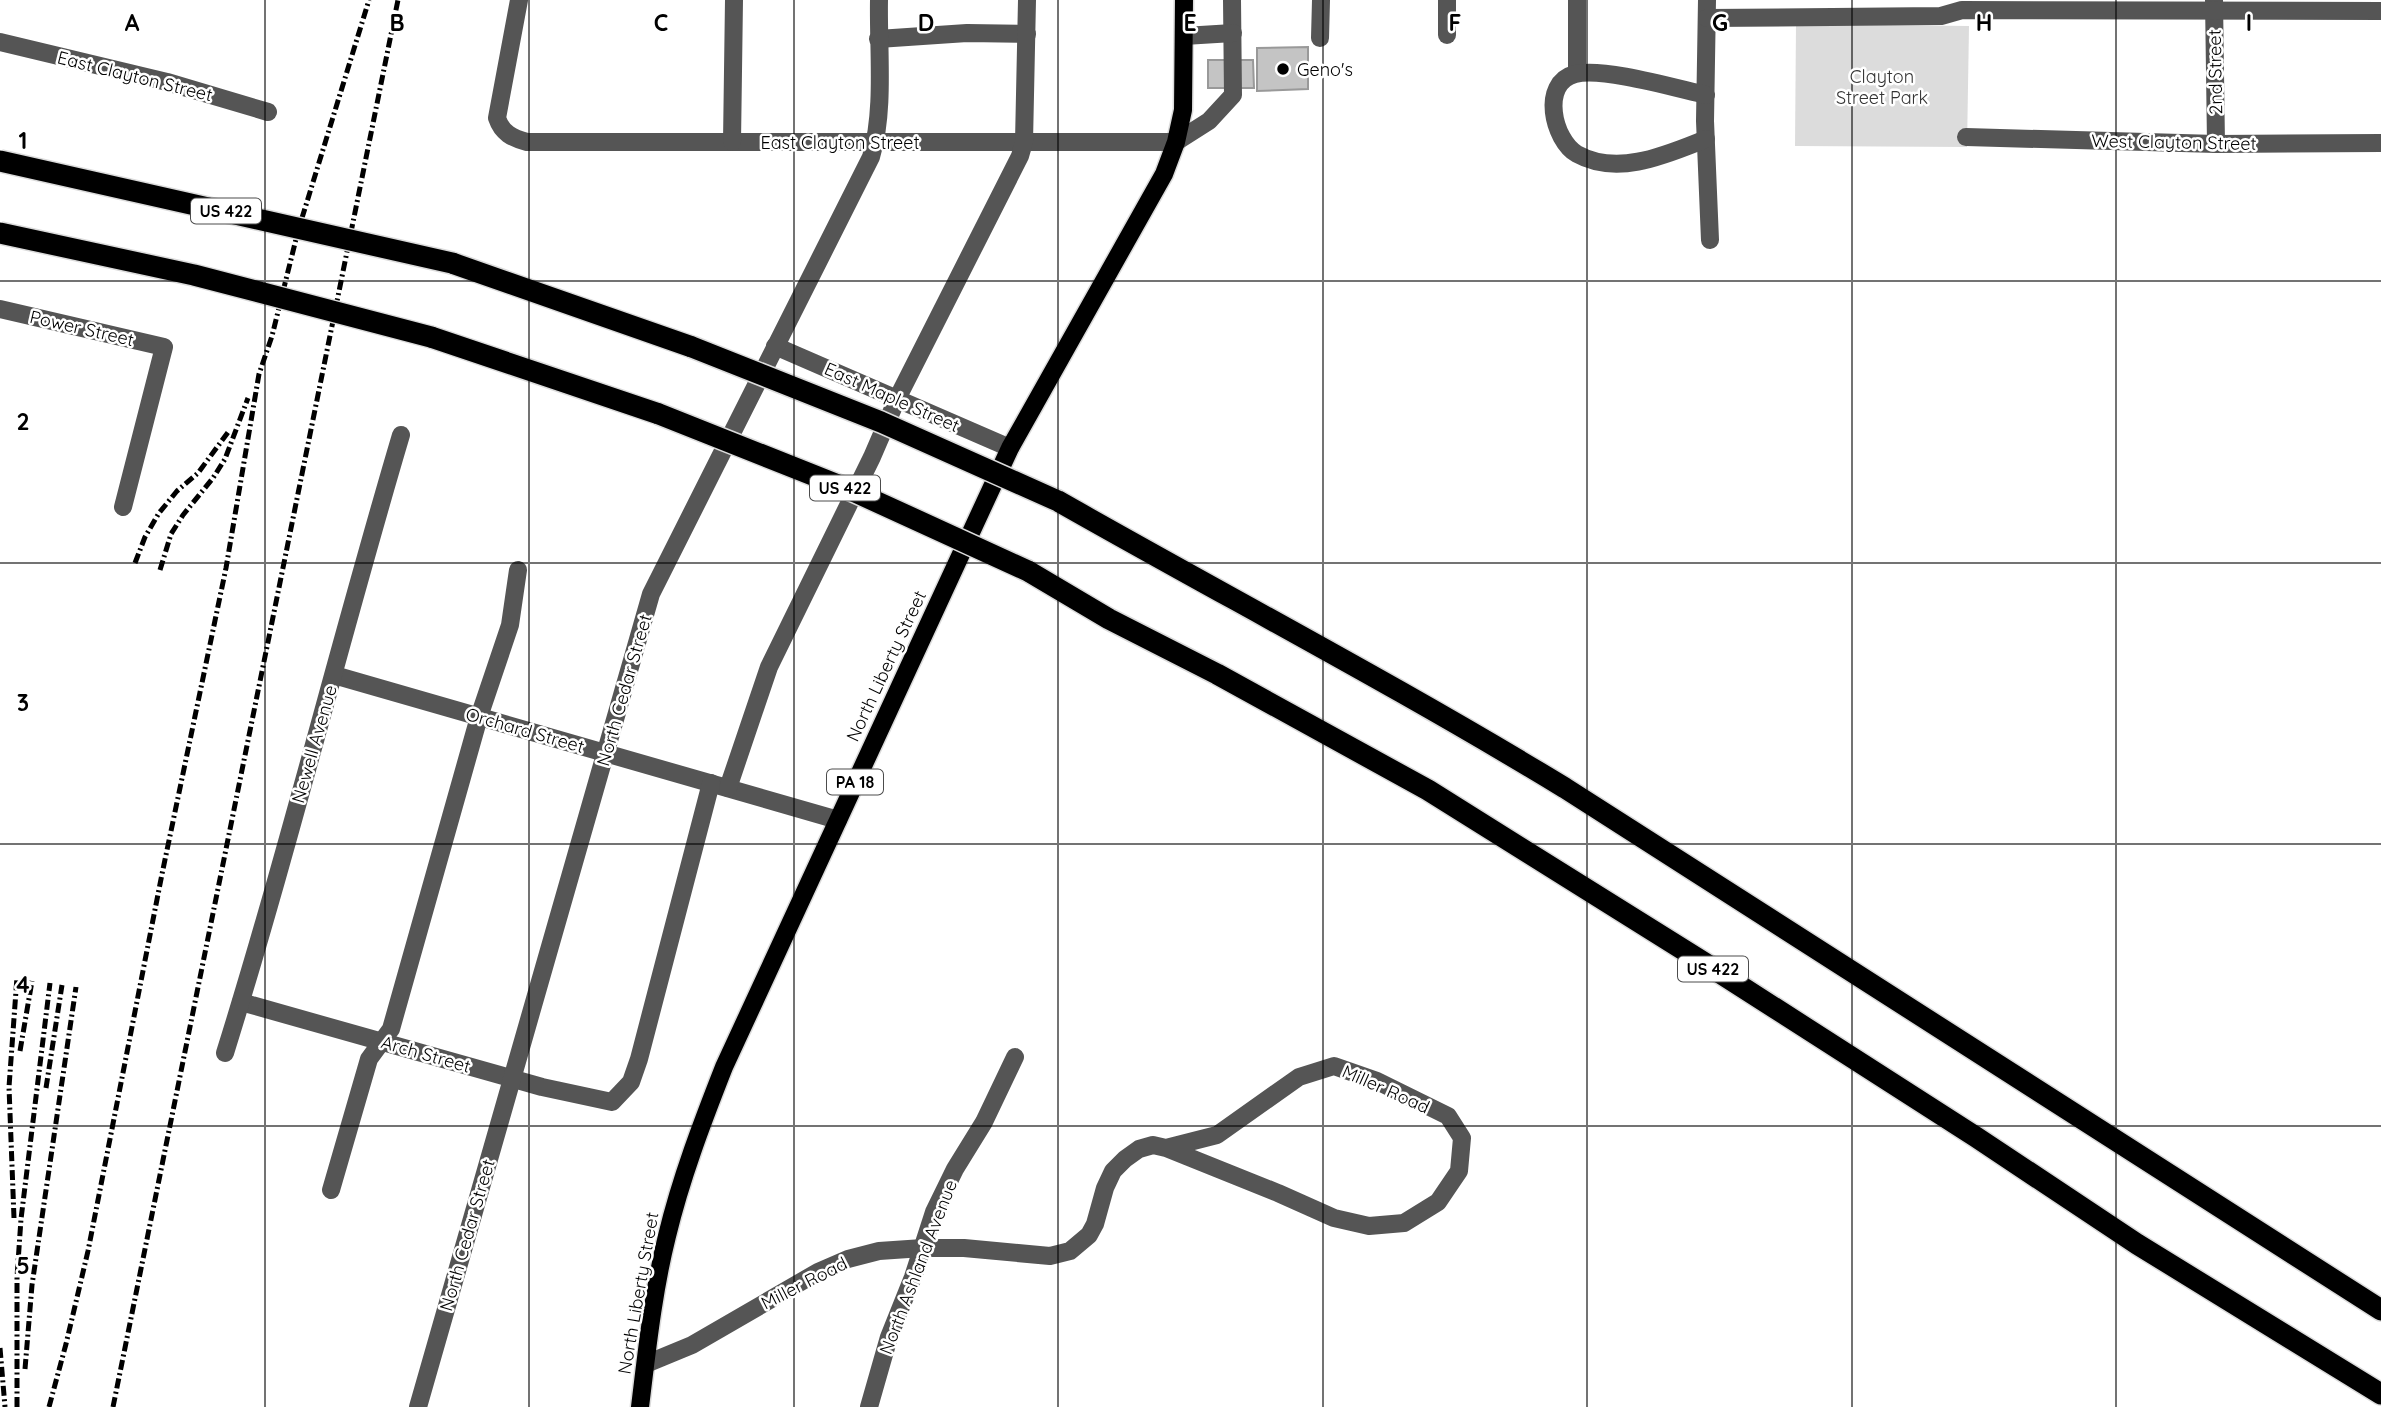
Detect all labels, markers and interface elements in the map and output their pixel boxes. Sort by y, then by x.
text: A [125,8,140,37]
text: B [389,8,405,37]
text: C [654,8,668,37]
text: D [918,8,934,37]
text: E [1183,8,1197,37]
text: F [1449,8,1461,37]
text: G [1712,8,1728,37]
text: H [1976,8,1992,37]
text: I [2246,8,2252,37]
street label: 2nd Street [2203,29,2227,115]
street label: East Clayton Street [55,46,215,106]
place label: Geno's [1297,58,1353,81]
marker: Geno's [1275,61,1291,77]
park label: Clayton Street Park [1836,65,1928,109]
text: 1 [19,126,27,155]
street label: West Clayton Street [2091,129,2257,155]
street label: East Clayton Street [760,131,920,154]
road number: US 422 [191,198,261,224]
street label: Power Street [28,305,136,351]
street label: East Maple Street [821,357,963,437]
text: 2 [16,407,30,436]
road number: US 422 [810,475,880,500]
street label: North Liberty Street [841,587,931,745]
street label: North Cedar Street [591,611,657,769]
street label: Newell Avenue [286,682,342,806]
text: 3 [17,688,29,717]
street label: Orchard Street [463,702,587,758]
road number: PA 18 [827,769,883,794]
road number: US 422 [1678,956,1748,981]
text: 4 [16,970,30,999]
street label: Arch Street [379,1030,473,1078]
street label: Miller Road [1339,1059,1433,1119]
street label: North Cedar Street [434,1156,500,1314]
street label: North Ashland Avenue [874,1176,962,1358]
street label: North Liberty Street [612,1210,664,1376]
text: 5 [16,1251,30,1280]
street label: Miller Road [757,1252,851,1314]

